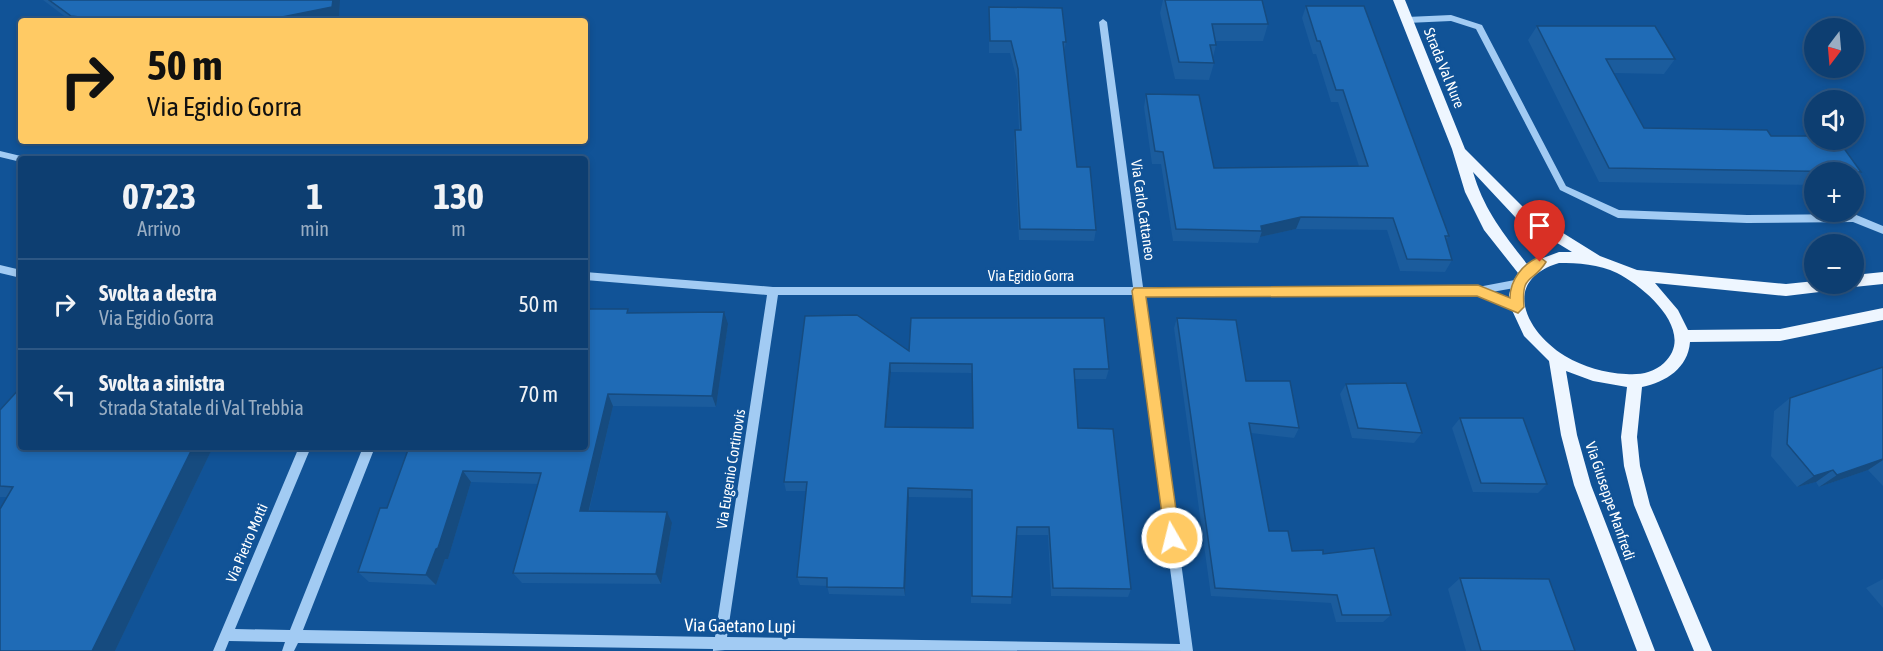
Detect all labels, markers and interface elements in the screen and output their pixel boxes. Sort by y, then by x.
north arrow [1804,18,1864,78]
map controls [1804,18,1864,294]
street label: Strada Val Nure [1421,25,1468,111]
text: 50 m [147,41,222,89]
icon: right [48,42,126,120]
button: sound [1804,90,1864,150]
text: Via Egidio Gorra [147,91,302,122]
street label: Via Carlo Cattaneo [1128,159,1159,261]
button: + [1804,162,1864,222]
text: 07:23 [122,175,196,217]
text: 1 [306,175,323,217]
text: 130 [433,175,484,217]
pin [1514,200,1565,262]
icon: arrive [1523,209,1556,242]
text: Arrivo [137,217,181,240]
text: min [300,217,329,240]
text: m [451,217,466,240]
button: − [1804,234,1864,294]
street label: Via Egidio Gorra [988,267,1074,284]
text: Svolta a destra [99,280,217,306]
icon: right [48,288,81,321]
text: 50 m [518,291,558,317]
text: Via Egidio Gorra [99,306,214,329]
text: Svolta a sinistra [99,370,225,396]
icon: left [48,378,81,411]
text: 70 m [518,381,558,407]
text: Strada Statale di Val Trebbia [99,396,304,419]
street label: Via Eugenio Cortinovis [713,408,748,530]
street label: Via Giuseppe Manfredi [1582,440,1639,562]
street label: Via Pietro Motti [222,501,271,585]
position arrow [1140,506,1204,570]
street label: Via Gaetano Lupi [684,614,796,637]

